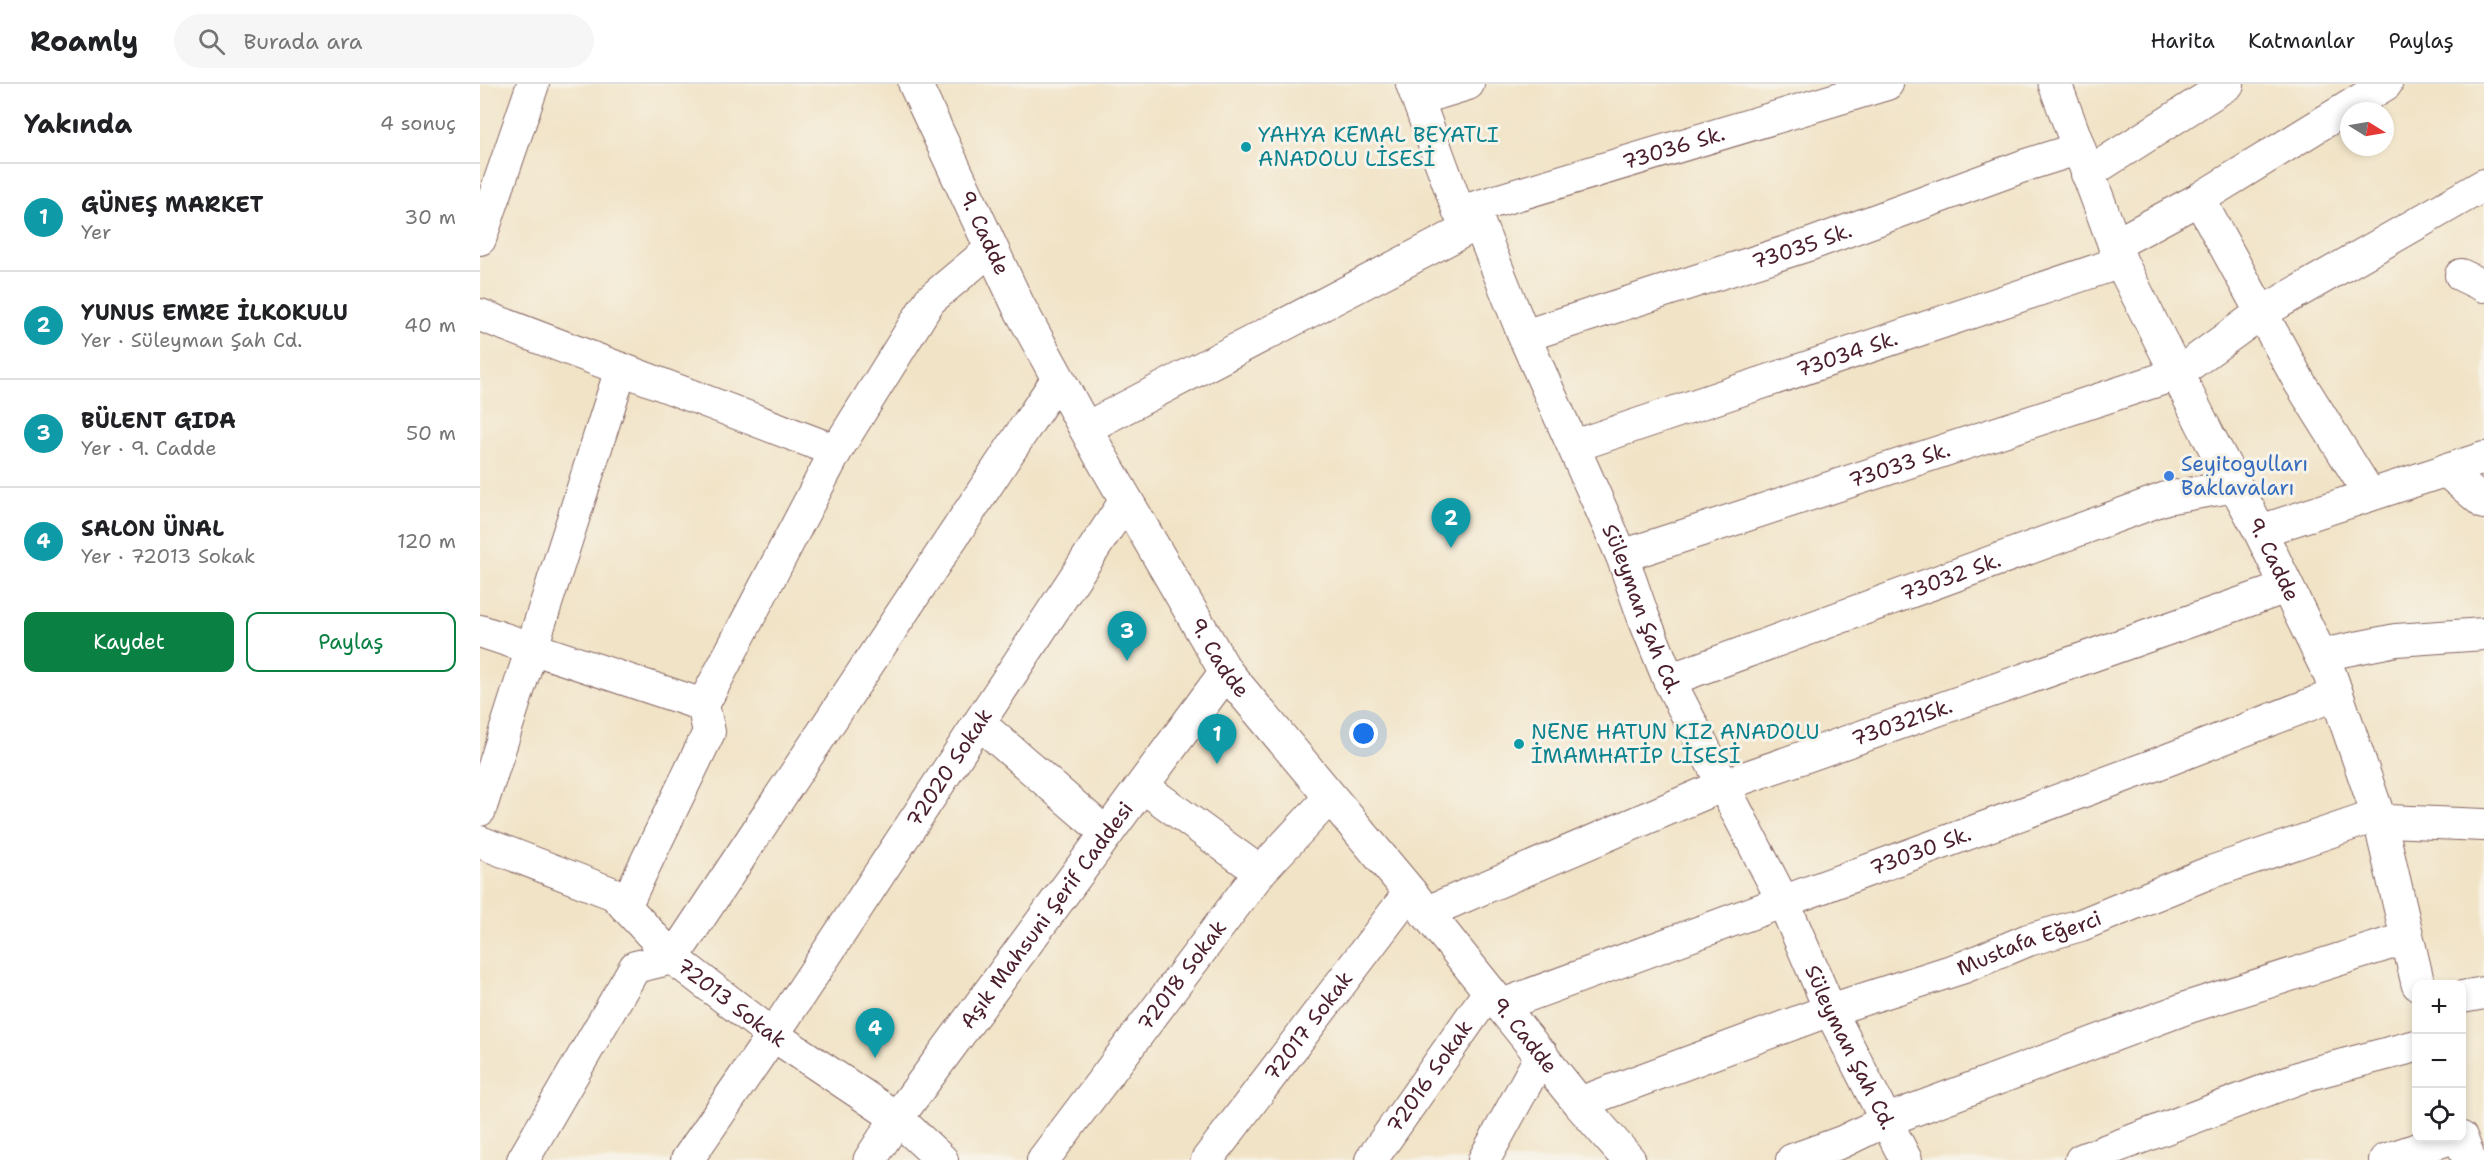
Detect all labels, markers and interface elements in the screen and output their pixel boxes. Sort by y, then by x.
search box [174,14,594,68]
text: Roamly [30,22,138,60]
icon: search [195,25,228,58]
text: Burada ara [243,27,362,56]
text: Harita [2150,27,2215,55]
text: Katmanlar [2248,27,2355,55]
text: Paylaş [2388,27,2454,55]
north arrow [2340,102,2394,156]
text: Yakında [24,106,132,141]
text: 4 sonuç [380,110,456,136]
street label: 73036 Sk. [1619,119,1728,176]
place label: YAHYA KEMAL BEYATLI ANADOLU LİSESİ [1258,121,1499,173]
marker: YAHYA KEMAL BEYATLI ANADOLU LİSESİ [1239,140,1253,154]
street label: 9. Cadde [953,186,1016,279]
text: GÜNEŞ MARKET [81,190,264,219]
text: 1 [39,204,48,230]
text: 30 m [404,204,456,230]
street label: 73035 Sk. [1748,216,1856,276]
text: Yer [81,219,111,245]
text: YUNUS EMRE İLKOKULU [81,298,348,327]
text: 2 [37,312,51,338]
text: 40 m [404,312,456,338]
street label: 73034 Sk. [1793,324,1901,384]
text: Yer · Süleyman Şah Cd. [81,327,302,353]
text: BÜLENT GIDA [81,406,236,435]
text: 3 [37,420,51,446]
text: 50 m [406,420,456,446]
text: Yer · 9. Cadde [81,435,216,461]
street label: 73033 Sk. [1845,435,1954,495]
place label: Seyitogulları Baklavaları [2181,450,2308,502]
marker: Seyitogulları Baklavaları [2162,469,2176,483]
pin: 2 [1432,498,1470,548]
street label: 9. Cadde [2241,512,2306,606]
text: SALON ÜNAL [81,514,224,543]
street label: Süleyman Şah Cd. [1595,519,1688,699]
text: 4 [37,528,51,554]
text: 120 m [397,528,456,554]
text: Yer · 72013 Sokak [81,543,256,569]
street label: 73032 Sk. [1897,546,2005,608]
button: Kaydet [24,612,234,672]
button: Paylaş [246,612,456,672]
pin: 3 [1108,612,1146,661]
street label: 9. Cadde [1183,612,1256,704]
street label: 730321Sk. [1848,692,1956,753]
street label: 72020 Sokak [900,703,999,832]
pin: 1 [1198,714,1236,764]
place label: NENE HATUN KIZ ANADOLU İMAMHATİP LİSESİ [1531,718,1820,770]
your location [1349,719,1378,748]
marker: NENE HATUN KIZ ANADOLU İMAMHATİP LİSESİ [1512,737,1526,751]
street label: Aşık Mahsuni Şerif Caddesi [954,796,1140,1034]
street label: 73030 Sk. [1866,820,1975,882]
street label: Mustafa Eğerci [1953,904,2106,982]
street label: 72018 Sokak [1131,914,1233,1037]
street label: 72013 Sokak [671,952,792,1054]
street label: Süleyman Şah Cd. [1798,960,1902,1135]
street label: 72017 Sokak [1258,965,1359,1087]
map controls [2412,980,2466,1142]
button: + [2412,980,2466,1034]
street label: 9. Cadde [1486,991,1564,1079]
pin: 4 [856,1008,894,1058]
street label: 72016 Sokak [1380,1015,1479,1138]
button: − [2412,1034,2466,1088]
button: locate [2412,1088,2466,1142]

